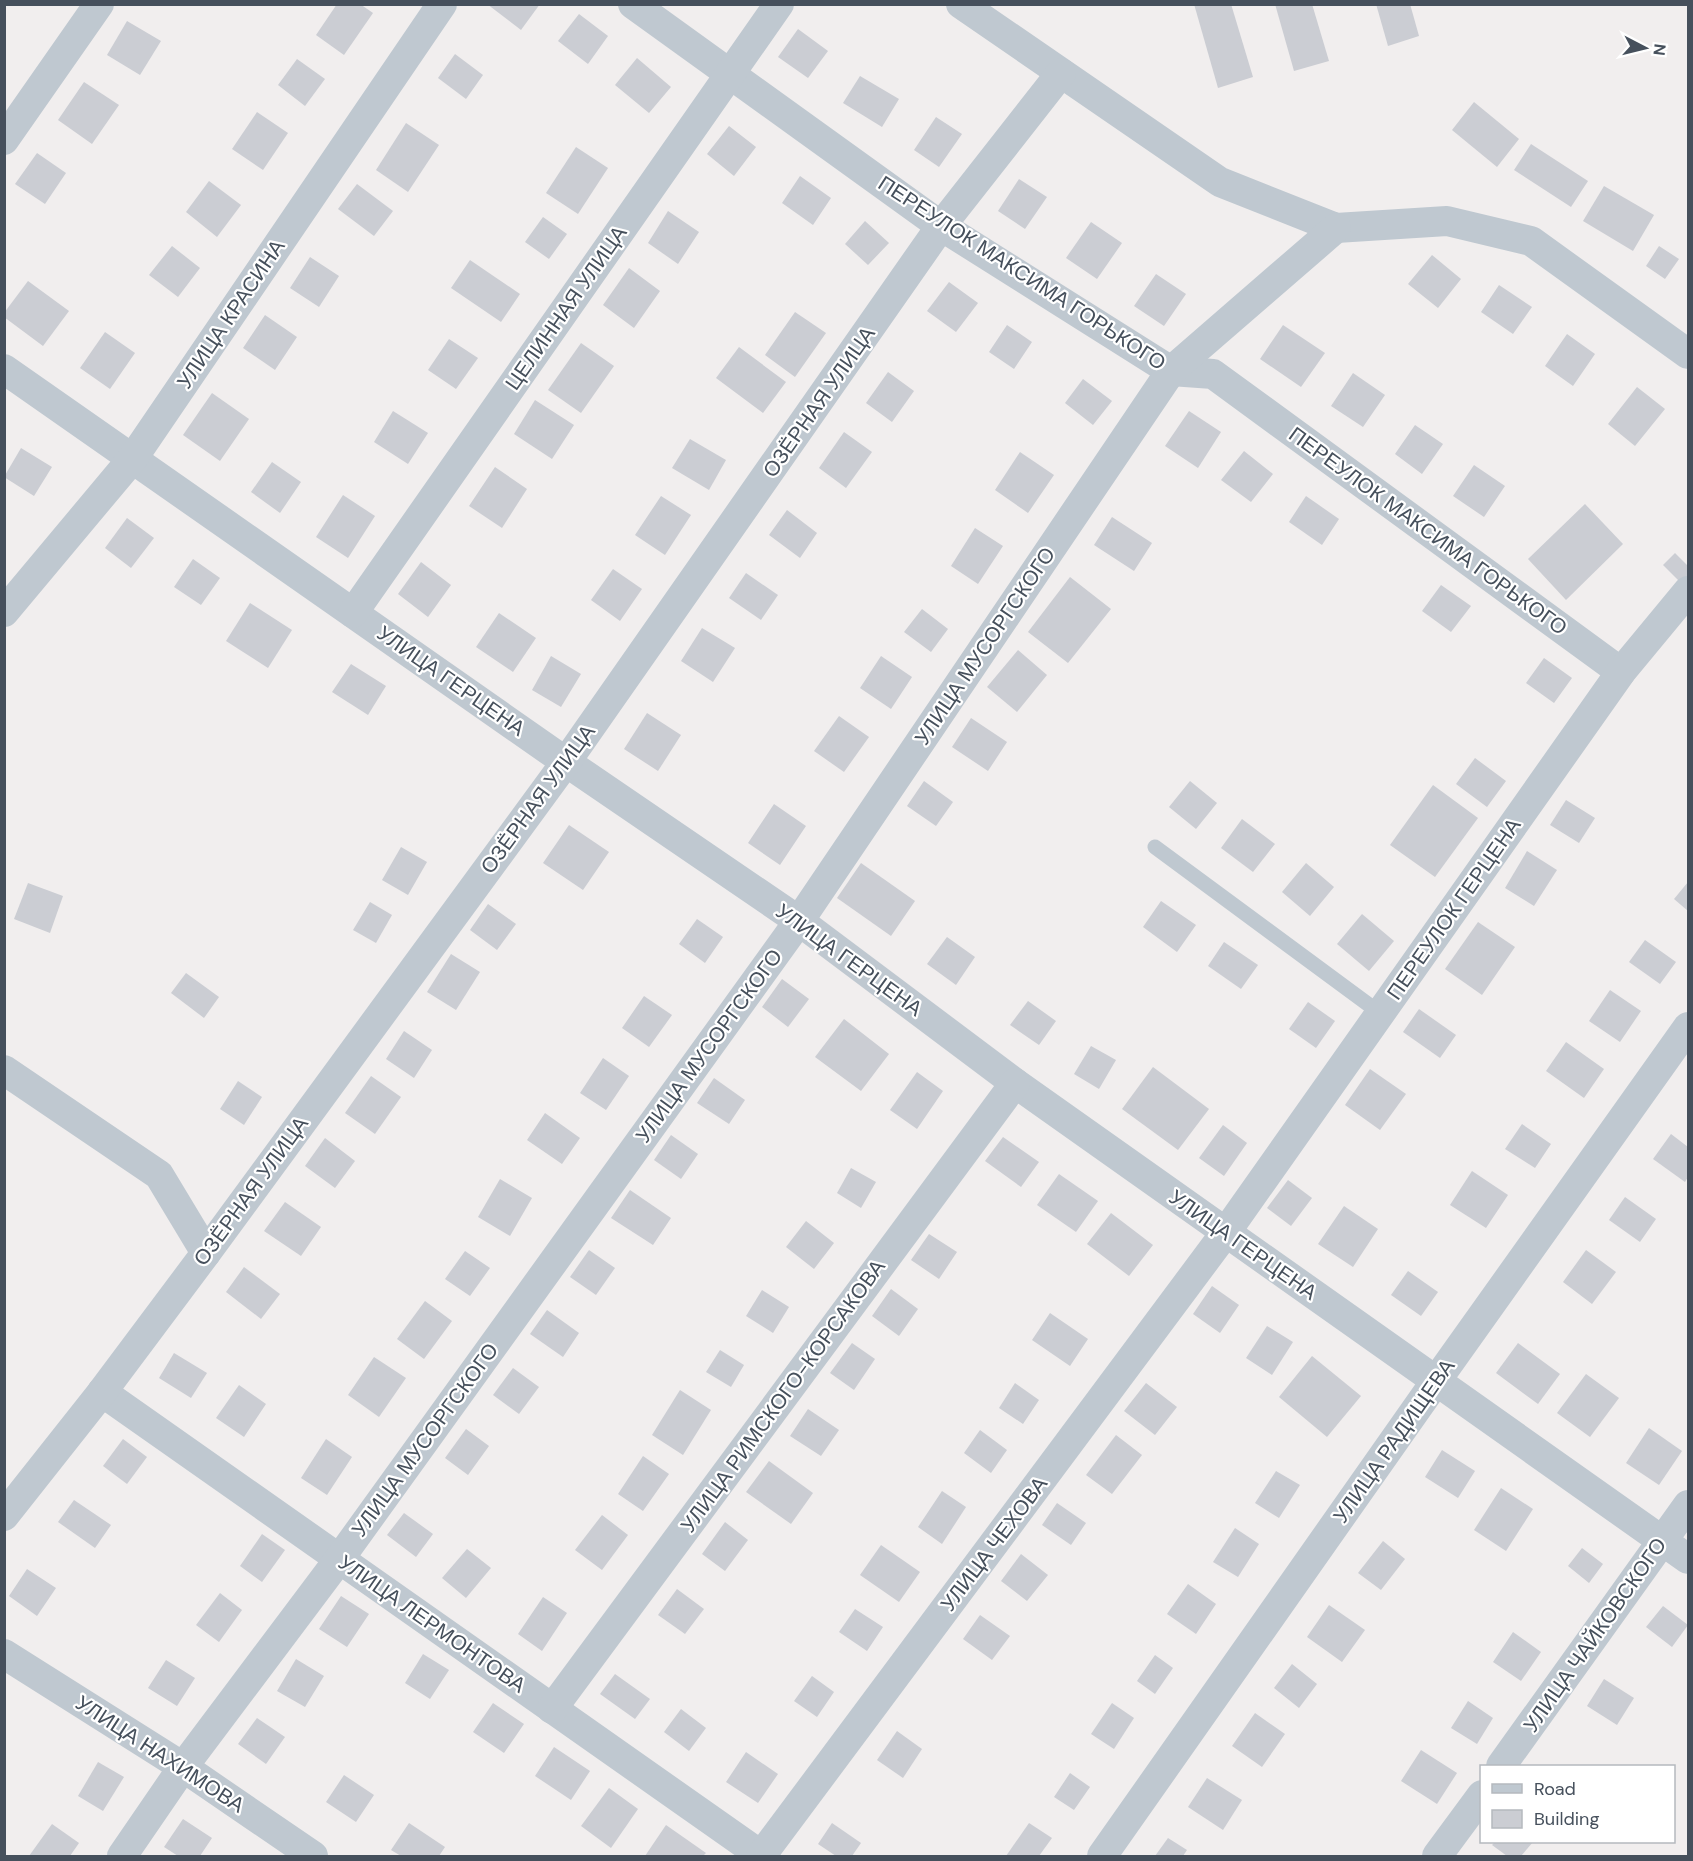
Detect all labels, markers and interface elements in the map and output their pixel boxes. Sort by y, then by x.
north arrow [1615,18,1675,78]
text: N [1648,43,1671,57]
street label: ПЕРЕУЛОК МАКСИМА ГОРЬКОГО [873,169,1171,377]
street label: ЦЕЛИННАЯ УЛИЦА [499,220,633,396]
street label: УЛИЦА КРАСИНА [171,234,291,394]
street label: ОЗЁРНАЯ УЛИЦА [756,321,882,483]
street label: ПЕРЕУЛОК МАКСИМА ГОРЬКОГО [1283,420,1573,642]
street label: УЛИЦА МУСОРГСКОГО [908,542,1062,750]
street label: УЛИЦА ГЕРЦЕНА [371,619,531,743]
street label: ОЗЁРНАЯ УЛИЦА [474,719,602,879]
street label: ПЕРЕУЛОК ГЕРЦЕНА [1381,813,1527,1005]
street label: УЛИЦА ГЕРЦЕНА [770,897,928,1023]
street label: УЛИЦА МУСОРГСКОГО [629,944,789,1148]
street label: ОЗЁРНАЯ УЛИЦА [187,1111,315,1271]
street label: УЛИЦА ГЕРЦЕНА [1163,1183,1323,1307]
street label: УЛИЦА РИМСКОГО-КОРСАКОВА [674,1254,892,1538]
street label: УЛИЦА МУСОРГСКОГО [345,1338,505,1542]
street label: УЛИЦА РАДИЩЕВА [1327,1353,1461,1529]
street label: УЛИЦА ЧЕХОВА [934,1471,1054,1617]
street label: УЛИЦА ЧАЙКОВСКОГО [1517,1532,1673,1738]
street label: УЛИЦА ЛЕРМОНТОВА [333,1549,531,1699]
street label: УЛИЦА НАХИМОВА [70,1689,250,1819]
legend [1480,1765,1675,1843]
text: Road [1534,1777,1576,1801]
text: Building [1534,1807,1599,1831]

